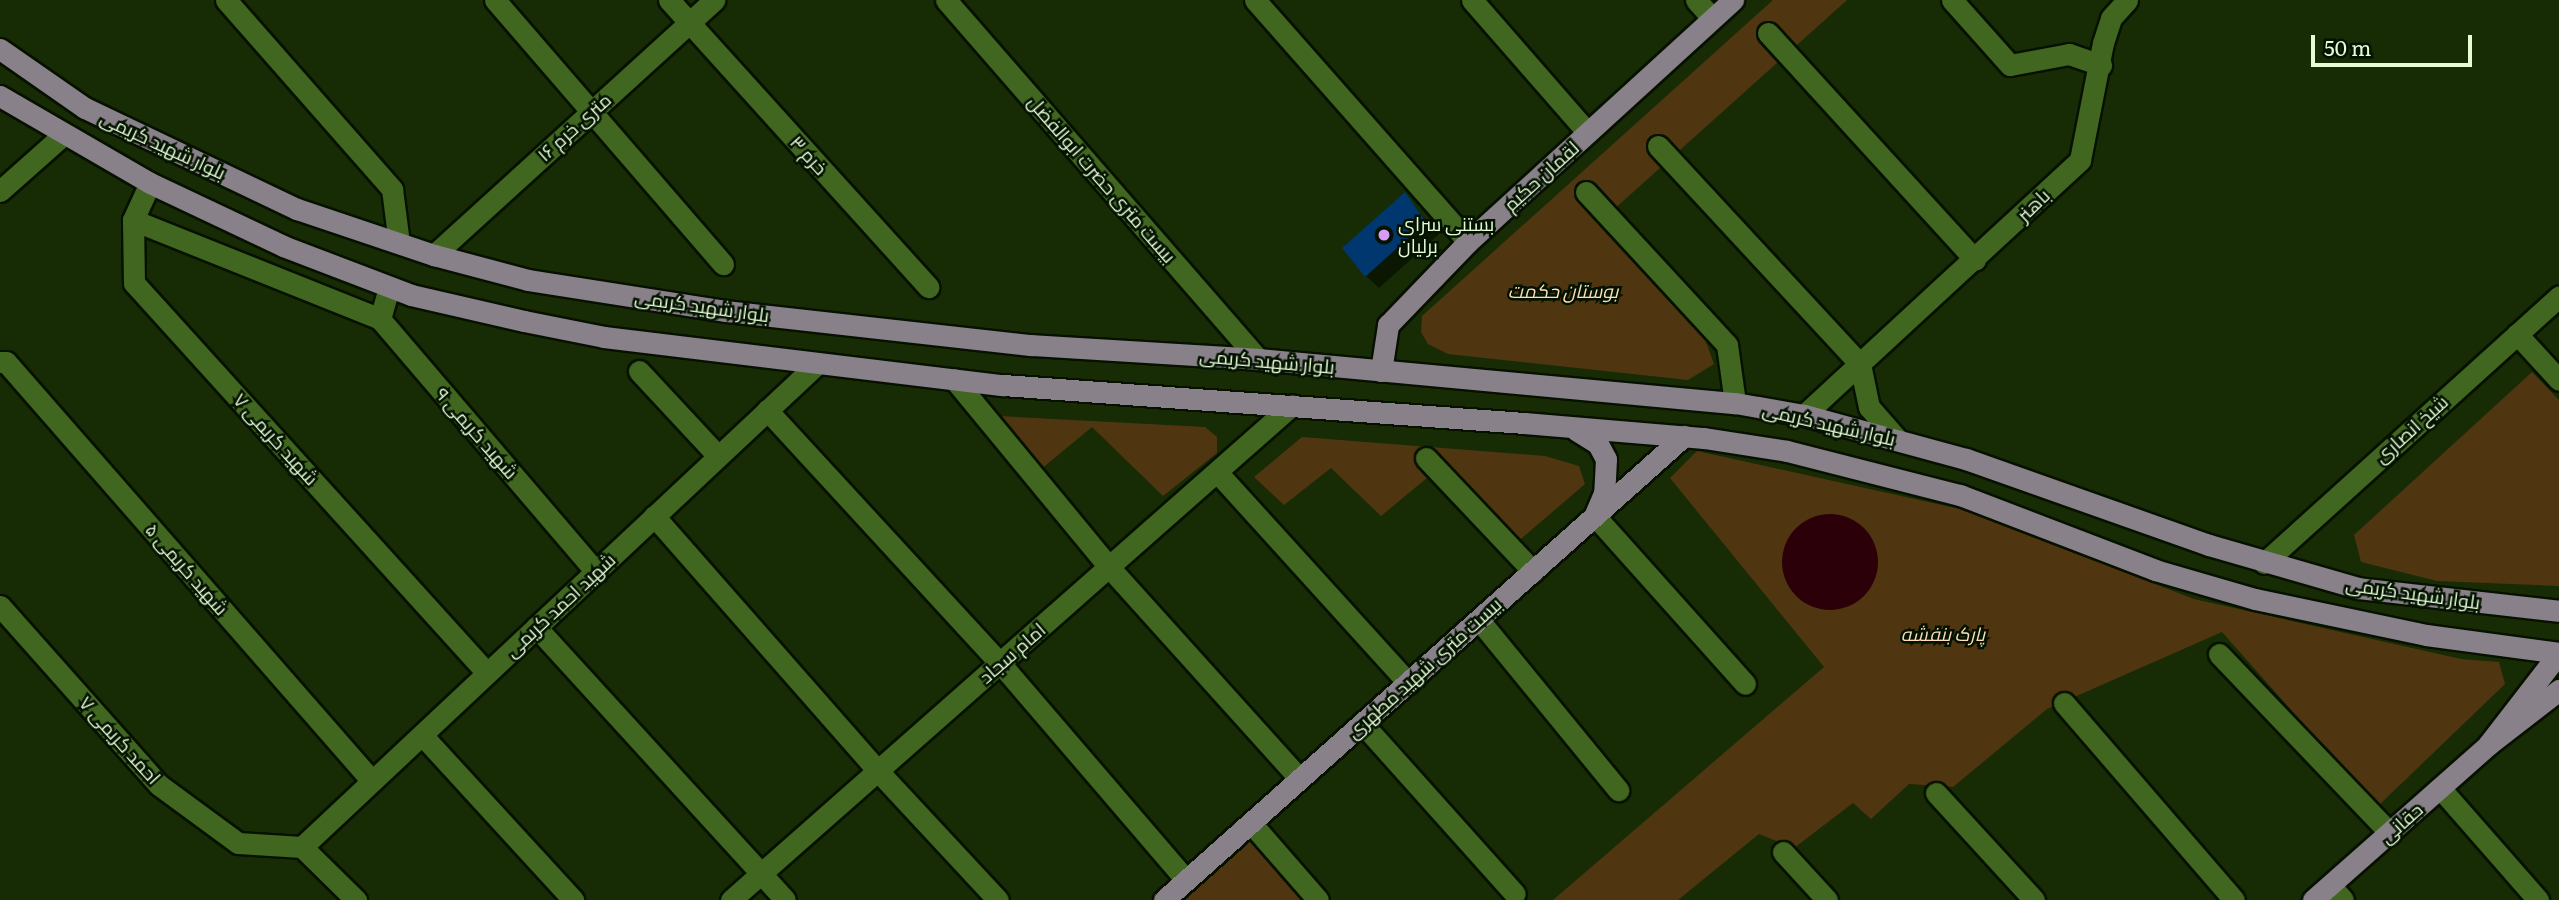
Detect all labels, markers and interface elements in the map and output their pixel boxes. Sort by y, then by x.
scale bar [2314,21,2475,65]
text: 50 m [2324,31,2371,62]
street label: ۱۶ متری خرم [532,88,616,166]
street label: بیست متری حضرت ابوالفضل [1023,91,1181,267]
street label: بلوار شهید کریمی [97,106,229,184]
street label: خرم ۳ [786,131,832,179]
street label: لقمان حکیم [1499,136,1583,216]
street label: باهنر [2012,184,2054,226]
place label: بستنی سرای برلیان [1398,213,1494,257]
marker: بستنی سرای برلیان [1376,227,1392,243]
park label: بوستان حکمت [1508,280,1618,302]
street label: بلوار شهید کریمی [633,285,771,327]
street label: بلوار شهید کریمی [1198,344,1336,378]
street label: شهید کریمی ۹ [431,383,523,483]
street label: شهید کریمی ۷ [229,388,323,490]
street label: شیخ انصاری [2370,390,2452,468]
street label: بلوار شهید کریمی [1760,398,1898,450]
street label: شهید کریمی ۵ [141,518,233,620]
street label: شهید احمد کریمی [500,548,620,662]
street label: بلوار شهید کریمی [2344,572,2482,614]
street label: بیست متری شهید مطهری [1342,593,1506,743]
street label: امام سجاد [974,618,1050,688]
park label: پارک بنفشه [1901,623,1985,645]
street label: احمد کریمی ۷ [75,691,165,789]
street label: حقانی [2375,798,2427,848]

